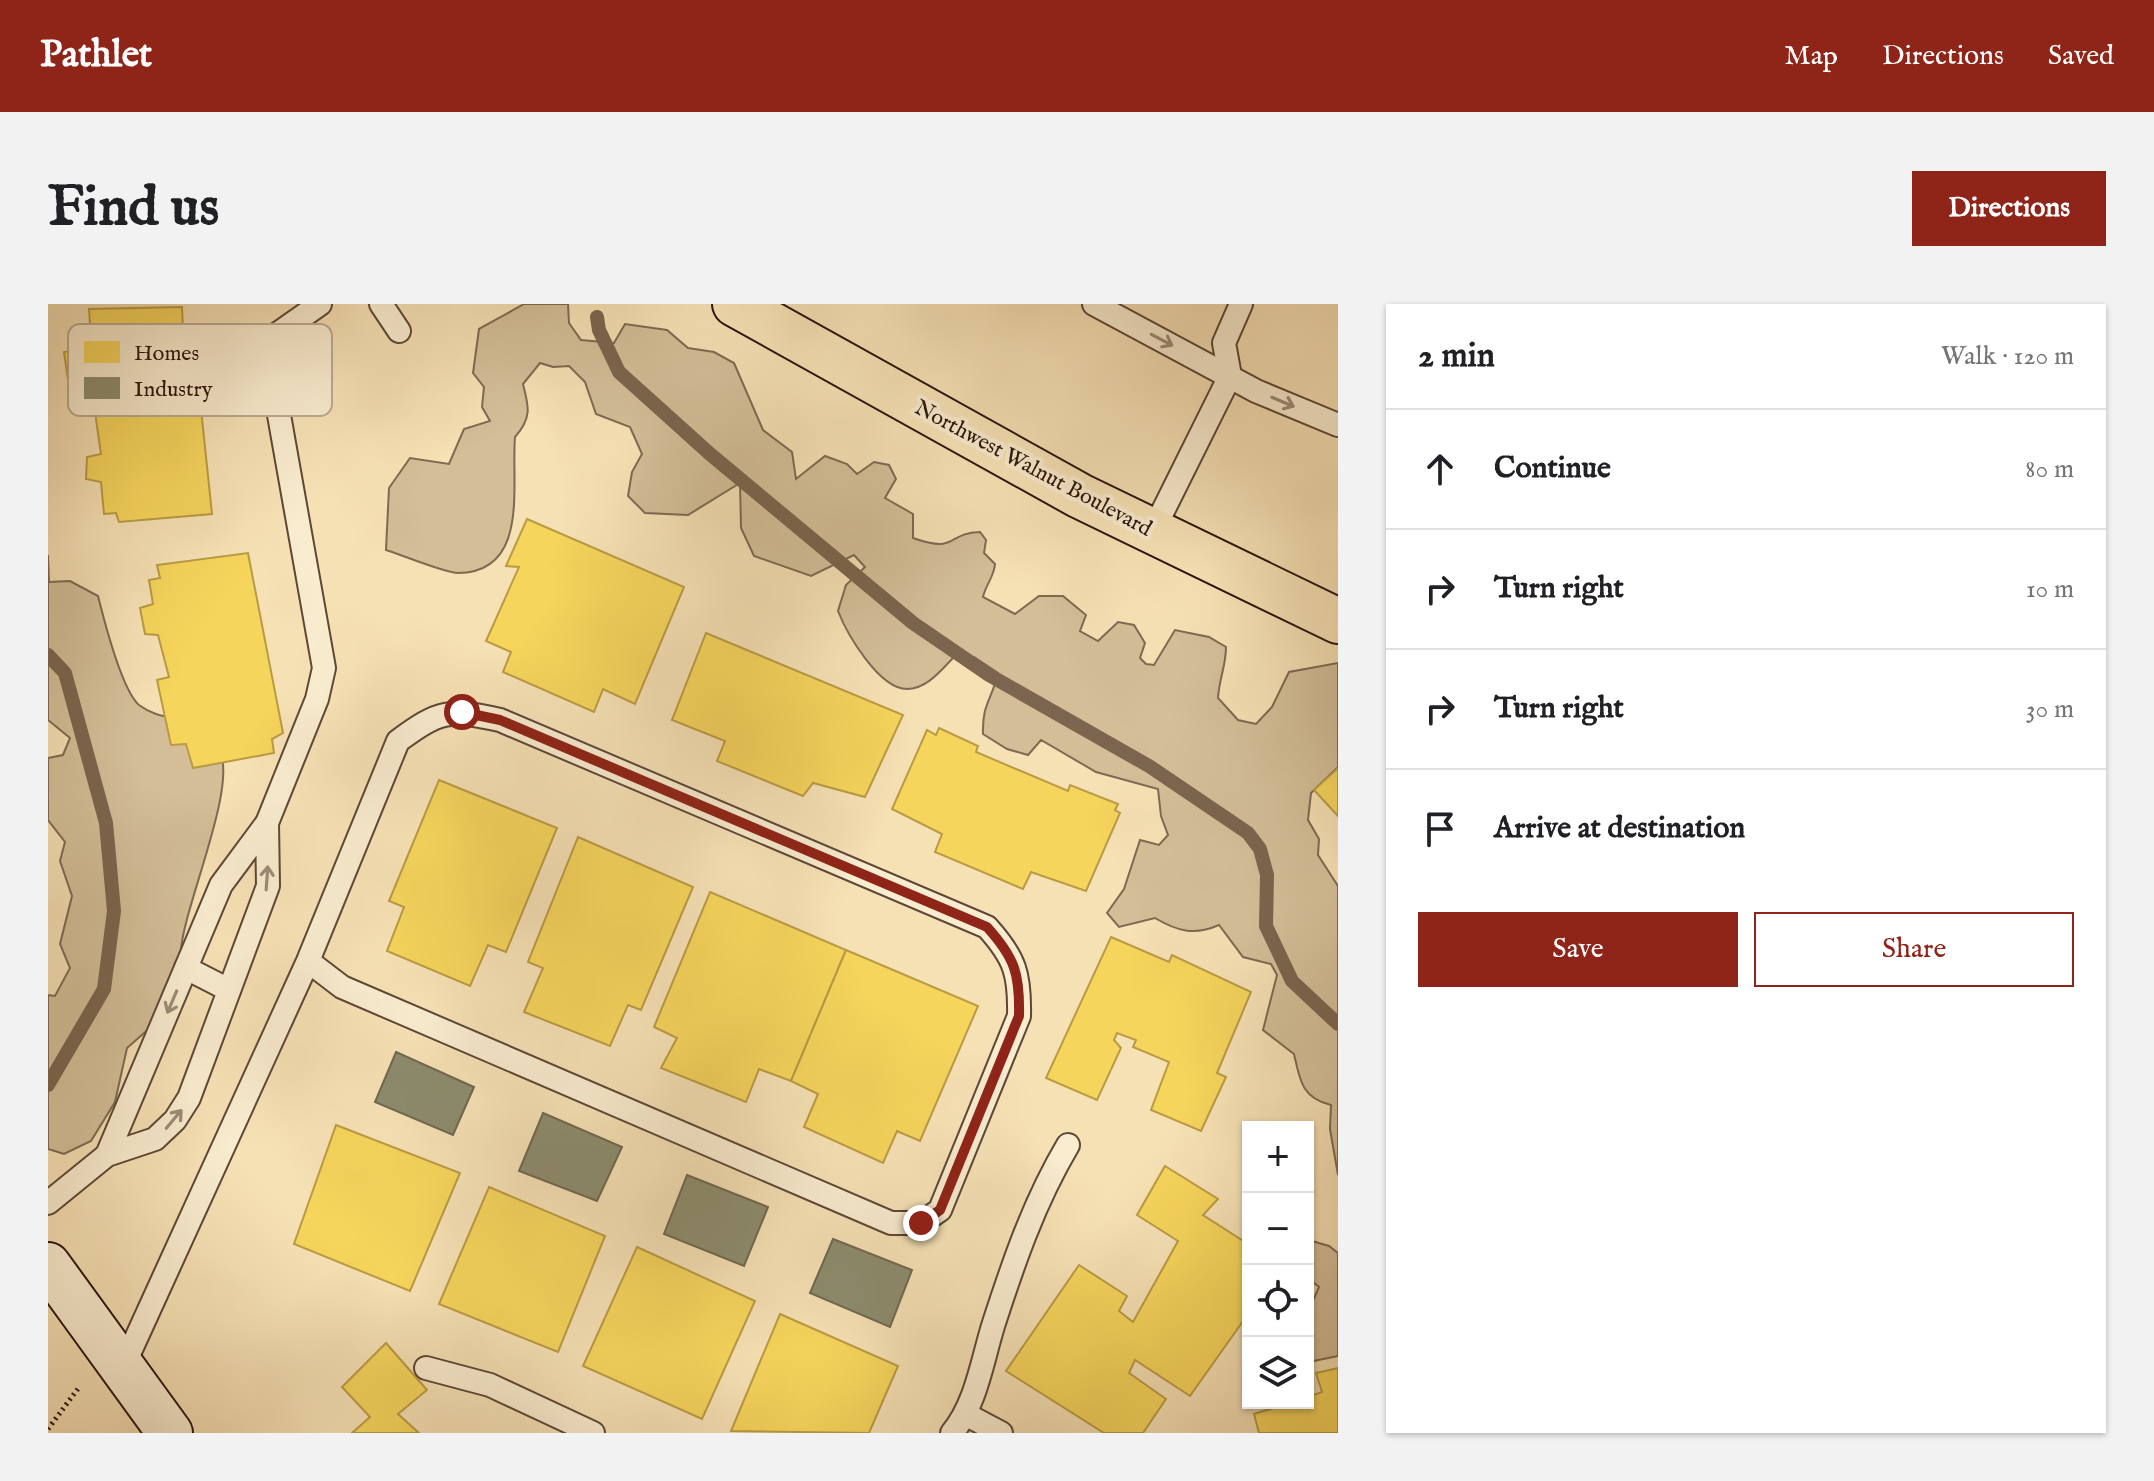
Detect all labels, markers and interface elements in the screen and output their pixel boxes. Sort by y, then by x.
text: Pathlet [40,32,152,80]
text: Map [1784,39,1838,74]
text: Directions [1882,39,2004,74]
text: Saved [2048,39,2114,74]
button: Directions [1912,171,2106,246]
text: Find us [48,173,219,244]
legend [68,324,332,416]
one-way arrow [1149,333,1173,349]
text: 2 min [1418,335,1495,378]
text: Homes [134,340,199,368]
text: Walk · 120 m [1941,340,2074,373]
text: Industry [134,376,213,404]
street label: Northwest Walnut Boulevard [909,394,1157,543]
one-way arrow [1270,396,1295,411]
icon: ahead [1418,447,1462,491]
text: Continue [1494,450,1611,488]
text: 80 m [2025,453,2074,486]
icon: right [1418,567,1462,611]
text: Turn right [1494,570,1624,608]
text: 10 m [2026,573,2074,606]
icon: right [1418,687,1462,731]
text: Turn right [1494,690,1624,728]
text: 30 m [2026,693,2074,726]
route start [444,694,480,730]
icon: arrive [1418,807,1462,851]
text: Arrive at destination [1494,810,1745,848]
one-way arrow [259,866,274,892]
button: Save [1418,912,1738,987]
button: Share [1754,912,2074,987]
one-way arrow [164,989,178,1014]
one-way arrow [165,1109,183,1130]
map controls [1242,1121,1314,1409]
button: + [1242,1121,1314,1193]
button: − [1242,1193,1314,1265]
route end [903,1205,939,1241]
button: locate [1242,1265,1314,1337]
button: layers [1242,1337,1314,1409]

